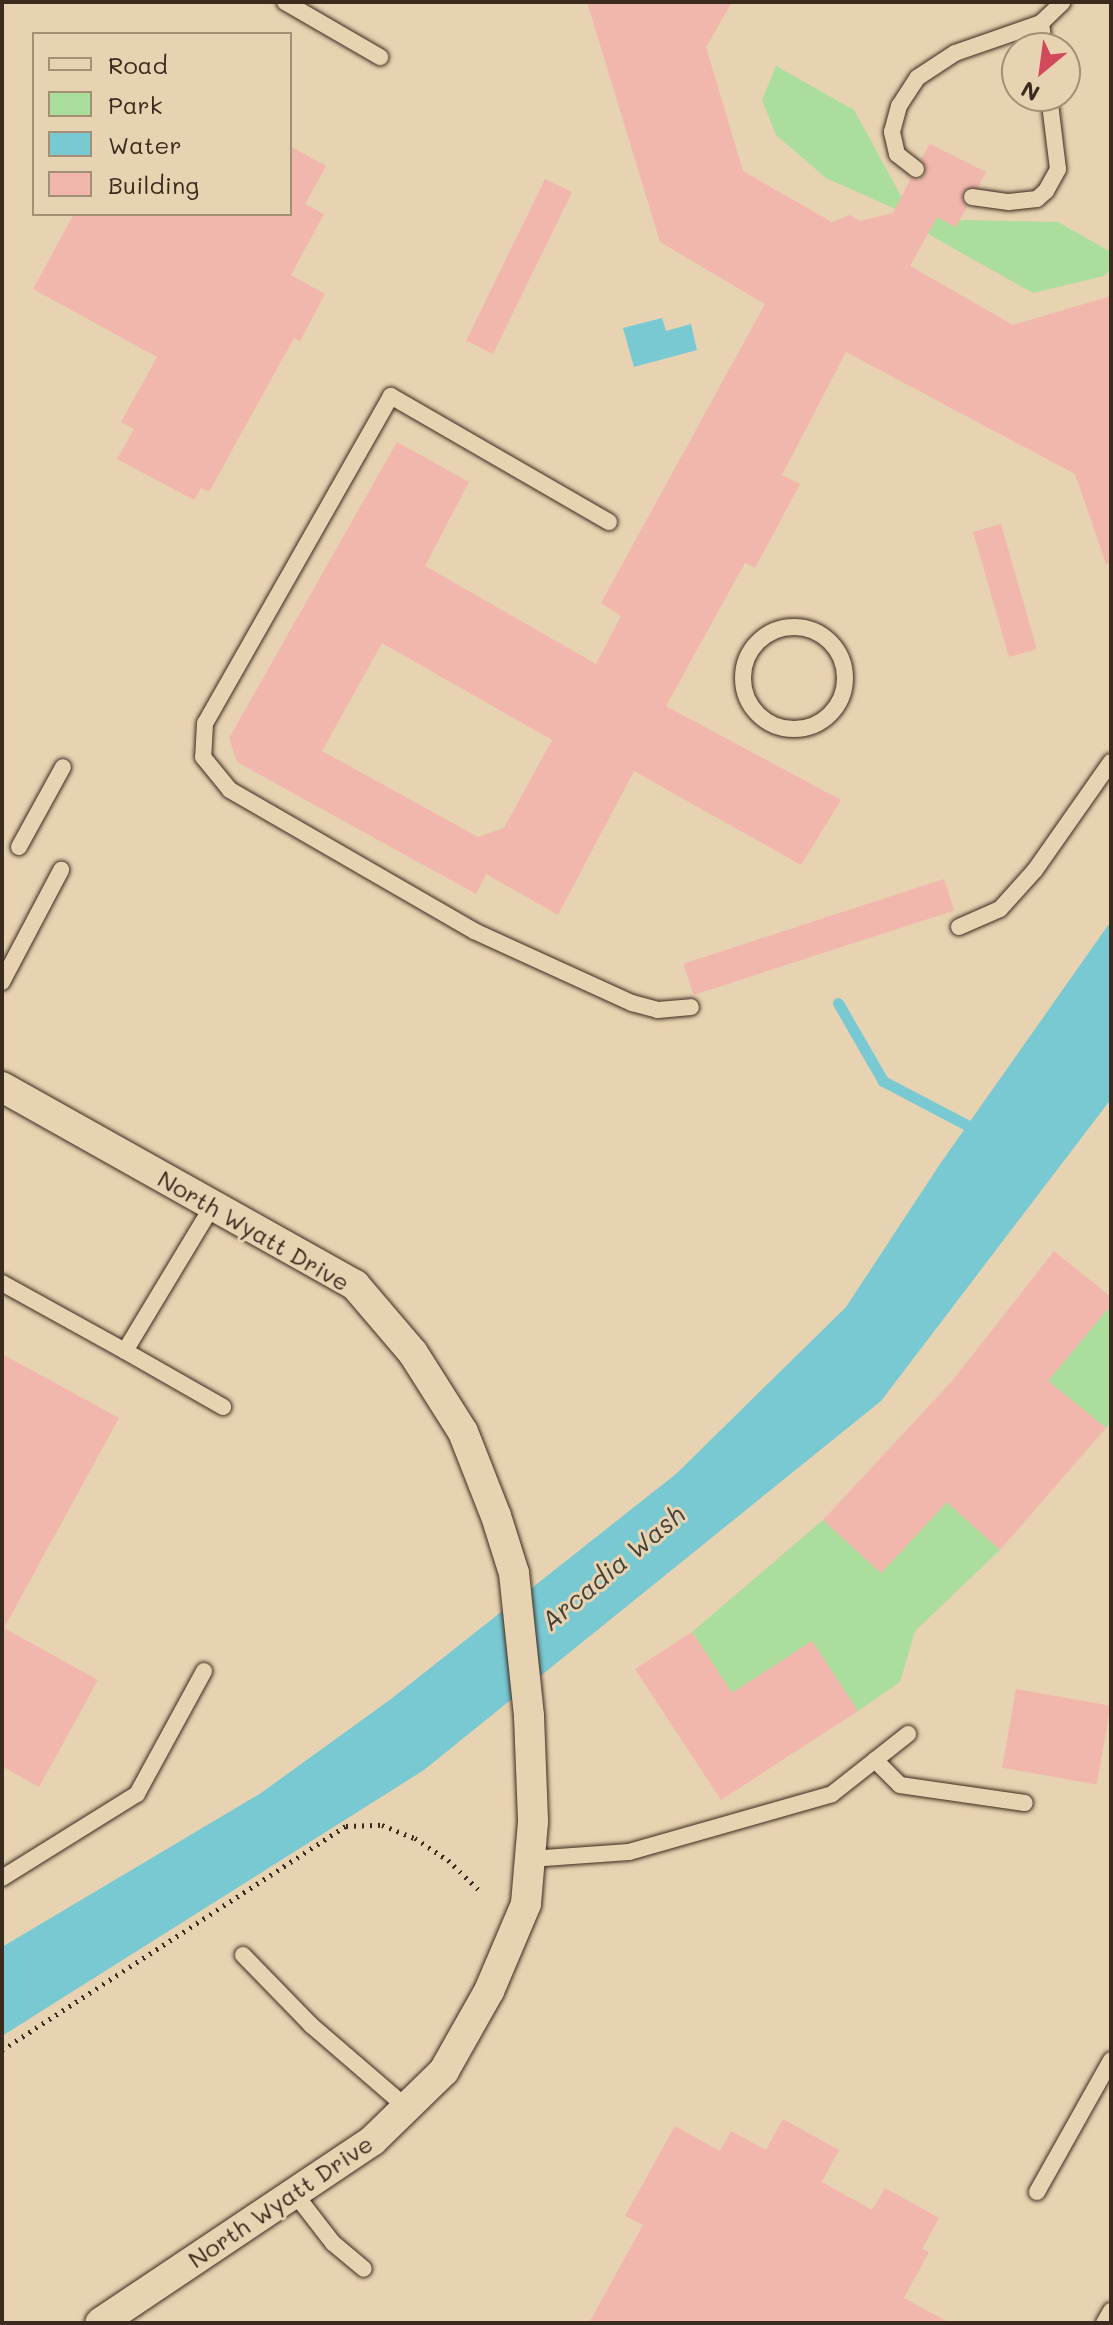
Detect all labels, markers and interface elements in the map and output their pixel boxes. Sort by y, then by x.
legend [32,32,292,216]
north arrow [1001,32,1081,112]
text: Road [108,49,168,80]
text: N [1016,75,1044,108]
text: Park [108,89,162,120]
text: Water [108,129,182,160]
text: Building [108,169,199,200]
street label: North Wyatt Drive [153,1163,355,1297]
water label: Arcadia Wash [535,1499,691,1637]
street label: North Wyatt Drive [182,2129,378,2273]

